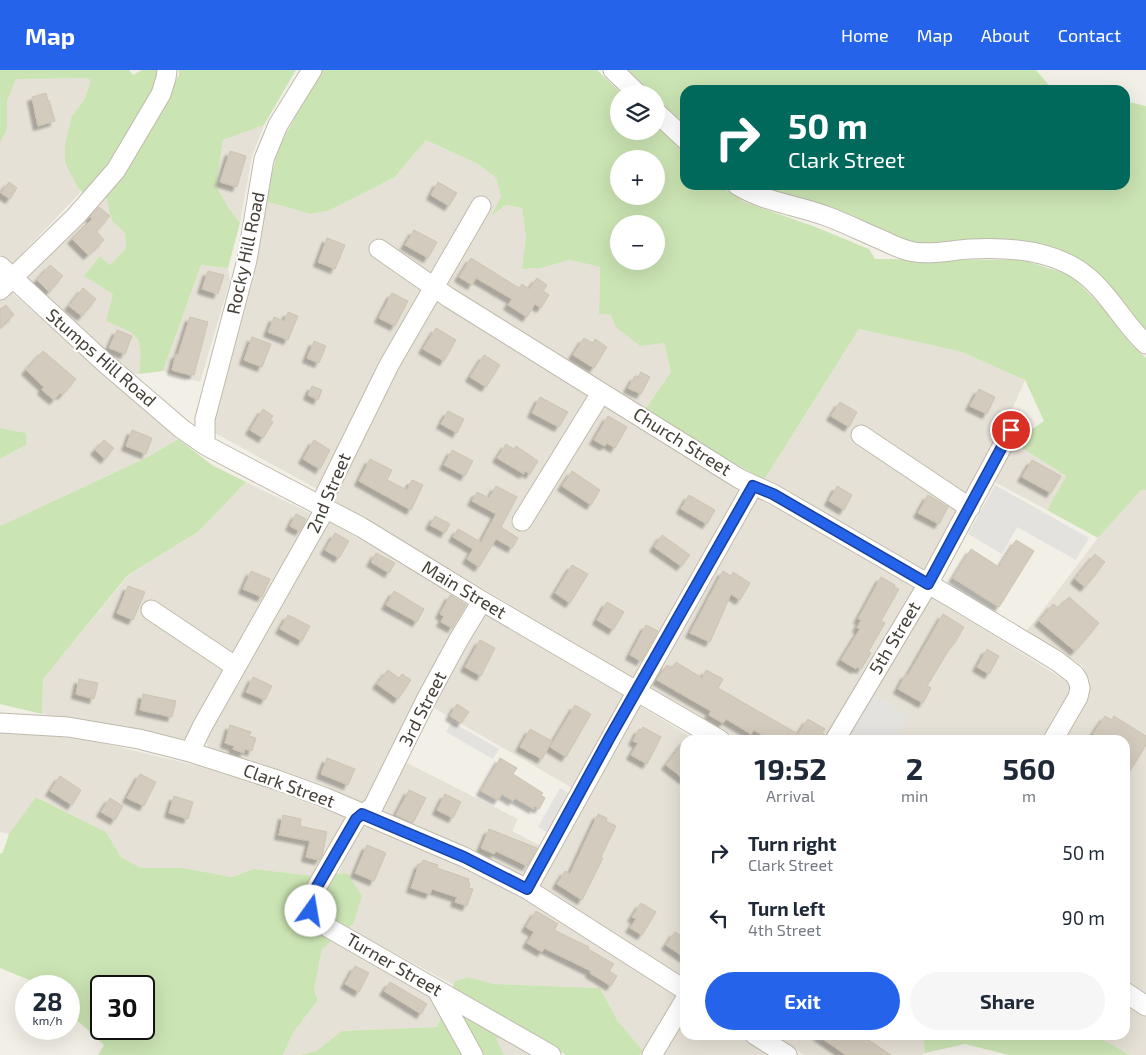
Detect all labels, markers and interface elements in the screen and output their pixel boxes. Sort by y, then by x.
text: Map [25,21,75,50]
text: Home [841,24,889,46]
text: Map [917,24,953,46]
text: About [981,24,1030,46]
text: Contact [1058,24,1121,46]
map controls [610,85,665,270]
button: layers [610,85,665,140]
text: 50 m [788,104,868,146]
icon: right [705,105,770,170]
text: Clark Street [788,146,905,172]
button: + [610,150,665,205]
street label: Rocky Hill Road [221,190,269,316]
button: − [610,215,665,270]
street label: Stumps Hill Road [42,303,161,411]
street label: Church Street [630,402,736,480]
pin [990,409,1032,451]
icon: arrive [997,416,1025,444]
street label: 2nd Street [301,449,355,536]
street label: Main Street [418,555,511,623]
street label: 5th Street [864,597,925,678]
street label: 3rd Street [394,667,450,750]
text: 19:52 [754,750,827,786]
text: 2 [906,750,923,786]
text: 560 [1003,750,1056,786]
street label: Clark Street [241,758,338,812]
text: Arrival [766,786,815,805]
text: min [901,786,928,805]
text: m [1022,786,1036,805]
text: Turn right [748,832,836,855]
icon: right [705,839,733,867]
text: 50 m [1062,841,1105,864]
text: Clark Street [748,855,833,874]
position arrow [284,884,336,936]
text: Turn left [748,897,825,920]
icon: left [705,904,733,932]
text: 90 m [1062,906,1105,929]
text: 4th Street [748,920,821,939]
street label: Turner Street [343,928,447,1001]
button: Exit [705,972,900,1030]
button: Share [910,972,1105,1030]
speed limit sign: 30 [90,975,155,1040]
text: 28 [32,986,63,1016]
text: km/h [33,1013,62,1027]

